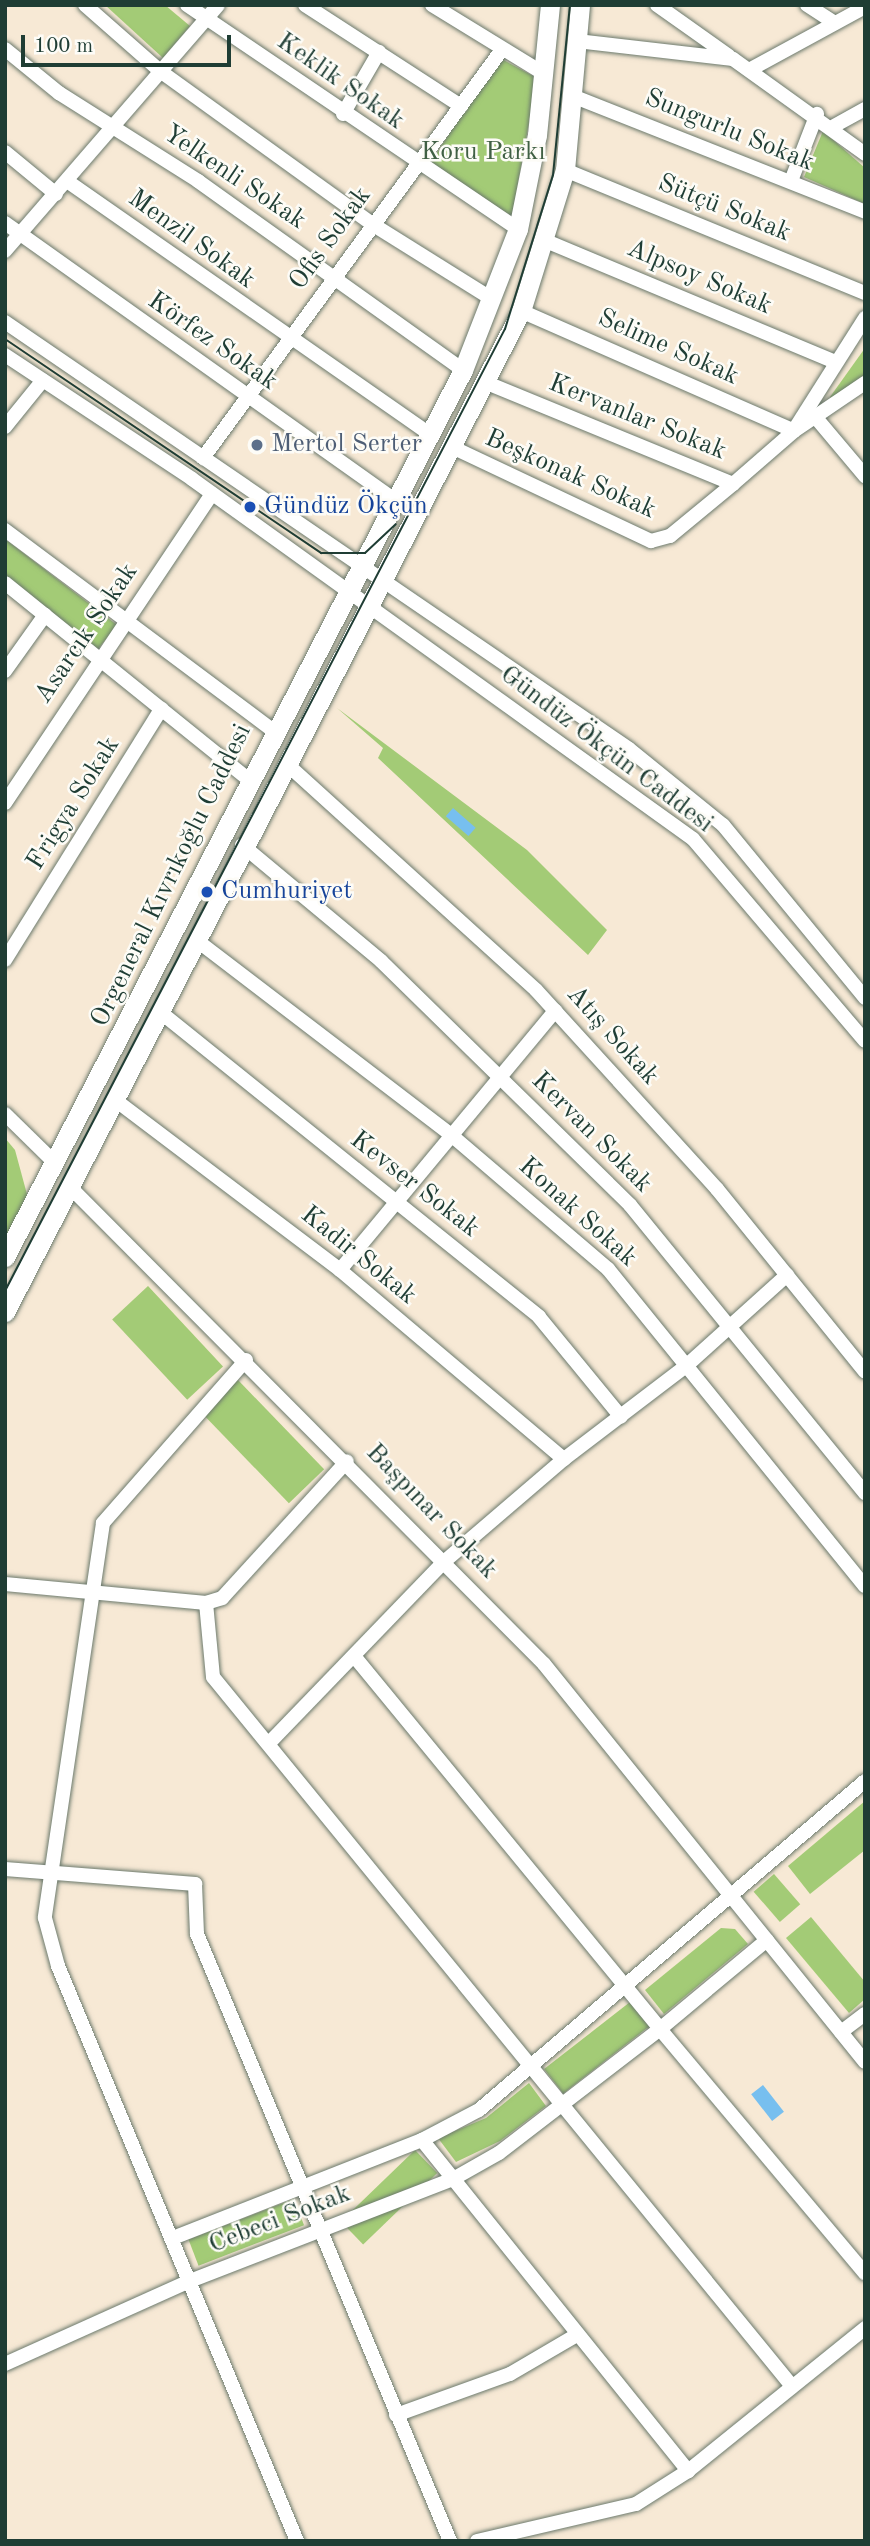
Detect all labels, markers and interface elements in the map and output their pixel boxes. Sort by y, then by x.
scale bar [24,21,234,65]
street label: Keklik Sokak [270,27,410,137]
text: 100 m [34,36,93,57]
street label: Sungurlu Sokak [640,83,818,179]
street label: Yelkenli Sokak [157,119,311,237]
park label: Koru Parkı [421,137,545,169]
street label: Sütçü Sokak [653,168,795,250]
street label: Ofis Sokak [283,182,379,296]
street label: Menzil Sokak [121,183,261,297]
street label: Alpsoy Sokak [622,233,776,323]
street label: Körfez Sokak [141,286,283,398]
street label: Selime Sokak [593,303,743,393]
street label: Kervanlar Sokak [544,368,730,468]
street label: Beşkonak Sokak [480,423,660,527]
place label: Mertol Serter [271,429,422,461]
marker: Mertol Serter [249,437,265,453]
place label: Gündüz Ökçün [264,491,428,523]
marker: Gündüz Ökçün [242,499,258,515]
street label: Asarcık Sokak [29,558,145,710]
street label: Gündüz Ökçün Caddesi [493,660,719,840]
street label: Orgeneral Kıvrıkoğlu Caddesi [85,719,259,1033]
street label: Frigya Sokak [21,732,127,876]
place label: Cumhuriyet [221,876,352,908]
marker: Cumhuriyet [199,884,215,900]
street label: Atış Sokak [559,980,665,1092]
street label: Kervan Sokak [524,1066,658,1200]
street label: Kevser Sokak [343,1125,485,1245]
street label: Konak Sokak [511,1152,643,1274]
street label: Kadir Sokak [294,1200,422,1312]
street label: Başpınar Sokak [359,1438,503,1586]
street label: Cebeci Sokak [205,2179,355,2261]

